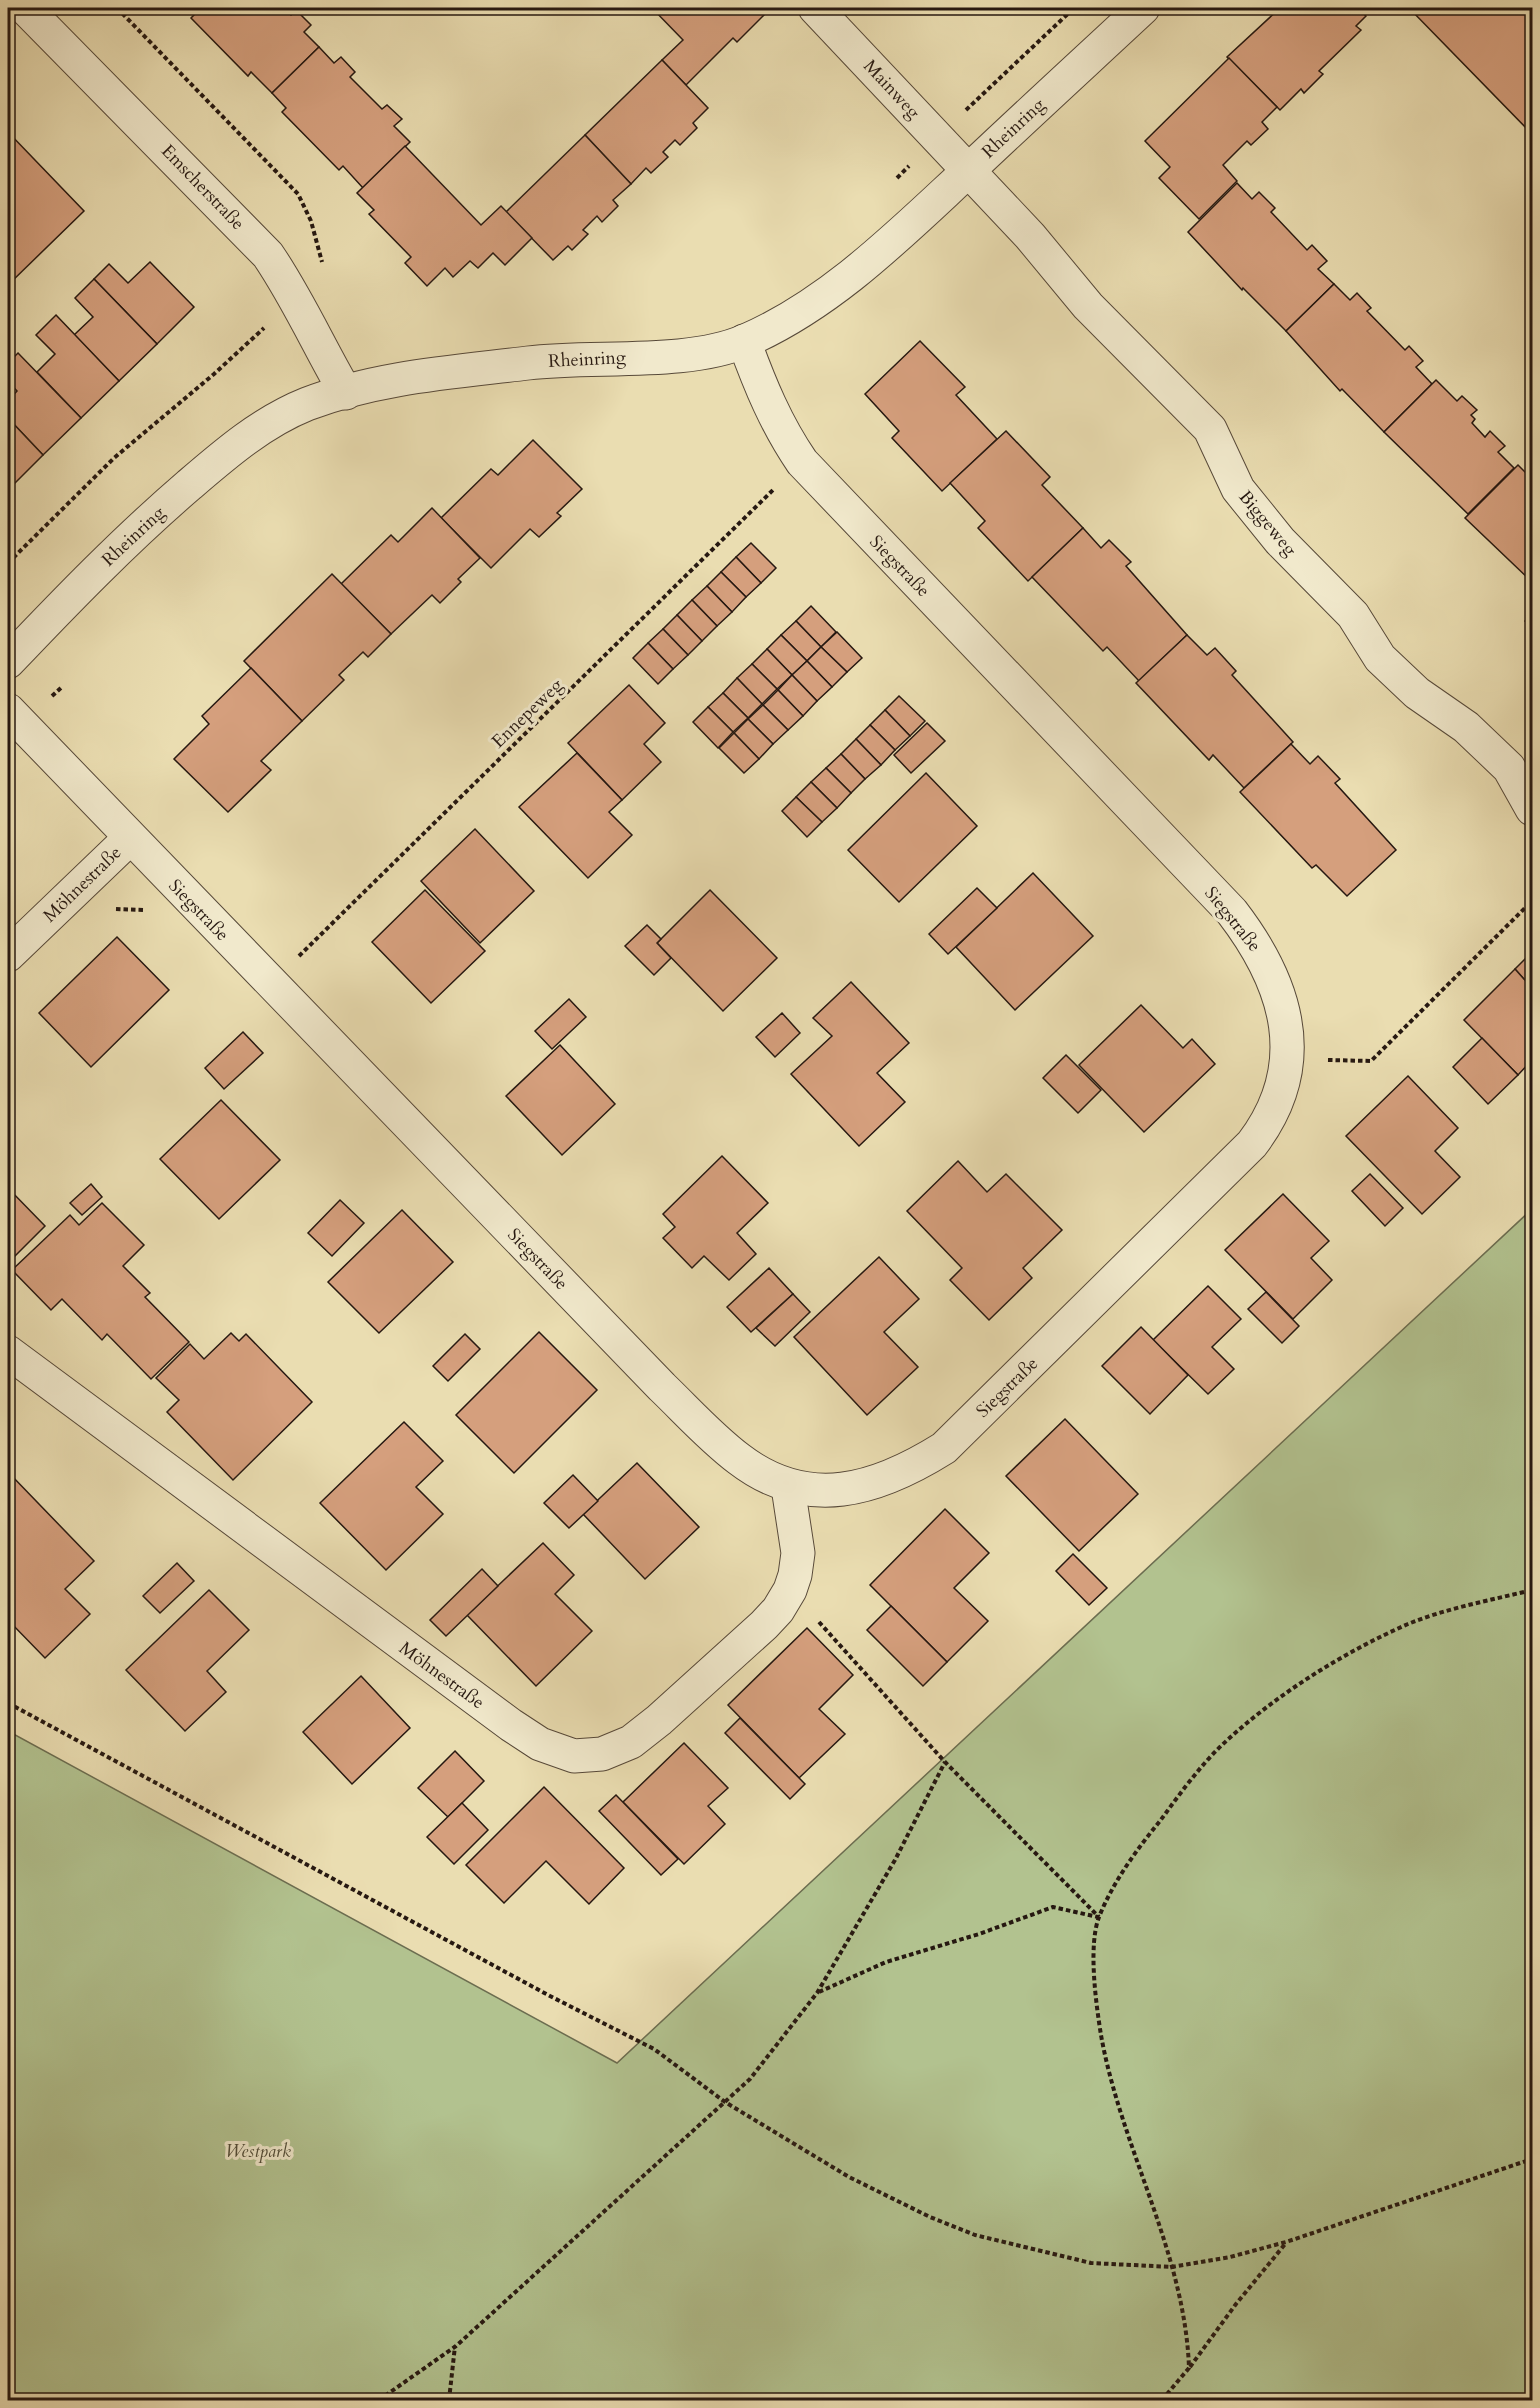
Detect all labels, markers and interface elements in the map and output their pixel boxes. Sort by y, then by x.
street label: Mainweg [858,54,926,125]
street label: Rheinring [976,92,1051,164]
street label: Emscherstraße [155,139,250,236]
street label: Rheinring [548,345,627,374]
street label: Biggeweg [1233,485,1303,562]
street label: Rheinring [96,500,171,572]
street label: Siegstraße [864,530,935,603]
street label: Ennepeweg [486,672,569,754]
street label: Möhnestraße [38,841,127,928]
street label: Siegstraße [163,874,234,947]
street label: Siegstraße [1199,881,1267,957]
street label: Siegstraße [502,1223,573,1296]
street label: Siegstraße [971,1352,1044,1423]
street label: Möhnestraße [394,1636,489,1715]
park label: Westpark [225,2139,291,2164]

